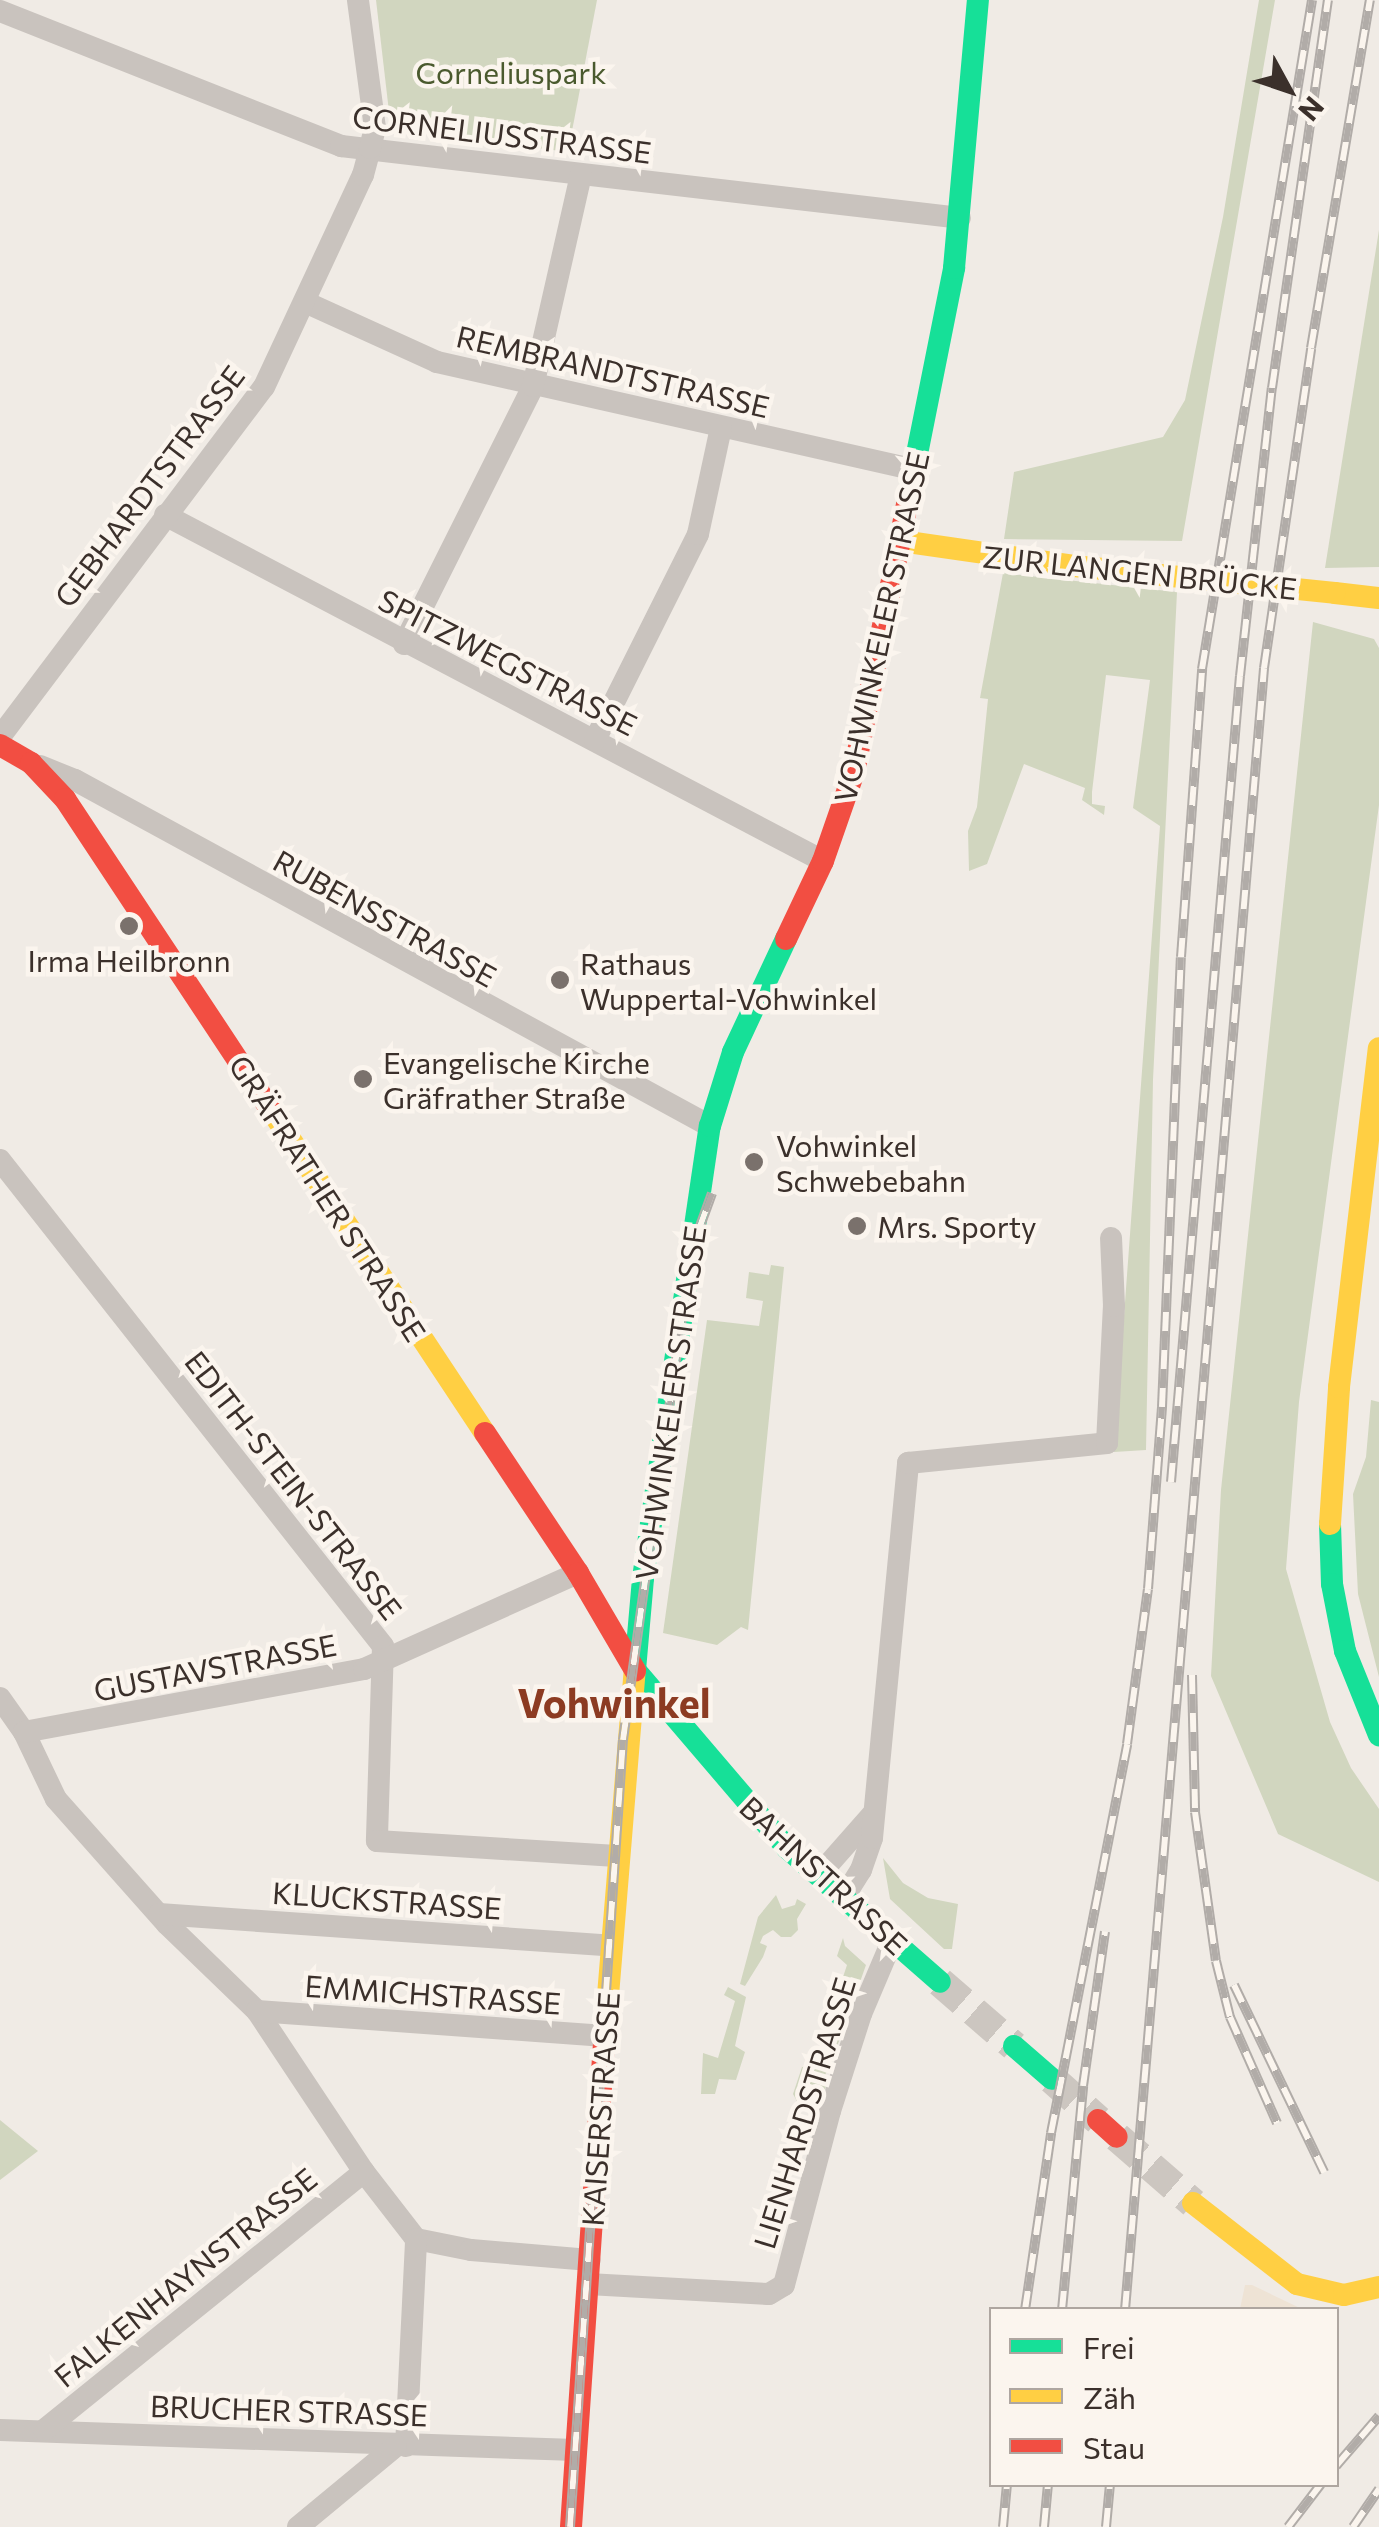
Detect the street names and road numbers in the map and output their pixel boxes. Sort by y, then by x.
street label: CORNELIUSSTRASSE [350,98,654,170]
street label: REMBRANDTSTRASSE [453,317,773,425]
street label: GEBHARDTSTRASSE [46,358,252,614]
street label: VOHWINKELER STRASSE [826,448,936,806]
street label: ZUR LANGEN BRÜCKE [981,538,1299,606]
street label: SPITZWEGSTRASSE [373,581,643,743]
street label: RUBENSSTRASSE [267,842,503,994]
street label: GRÄFRATHER STRASSE [222,1048,434,1348]
street label: VOHWINKELER STRASSE [627,1223,713,1583]
street label: EDITH-STEIN-STRASSE [178,1344,410,1626]
street label: GUSTAVSTRASSE [91,1626,339,1708]
street label: BAHNSTRASSE [733,1788,915,1962]
street label: KLUCKSTRASSE [271,1874,503,1926]
street label: EMMICHSTRASSE [304,1967,562,2021]
street label: LIENHARDSTRASSE [746,1973,862,2253]
street label: KAISERSTRASSE [574,1991,626,2227]
street label: FALKENHAYNSTRASSE [46,2160,324,2394]
street label: BRUCHER STRASSE [150,2387,428,2433]

